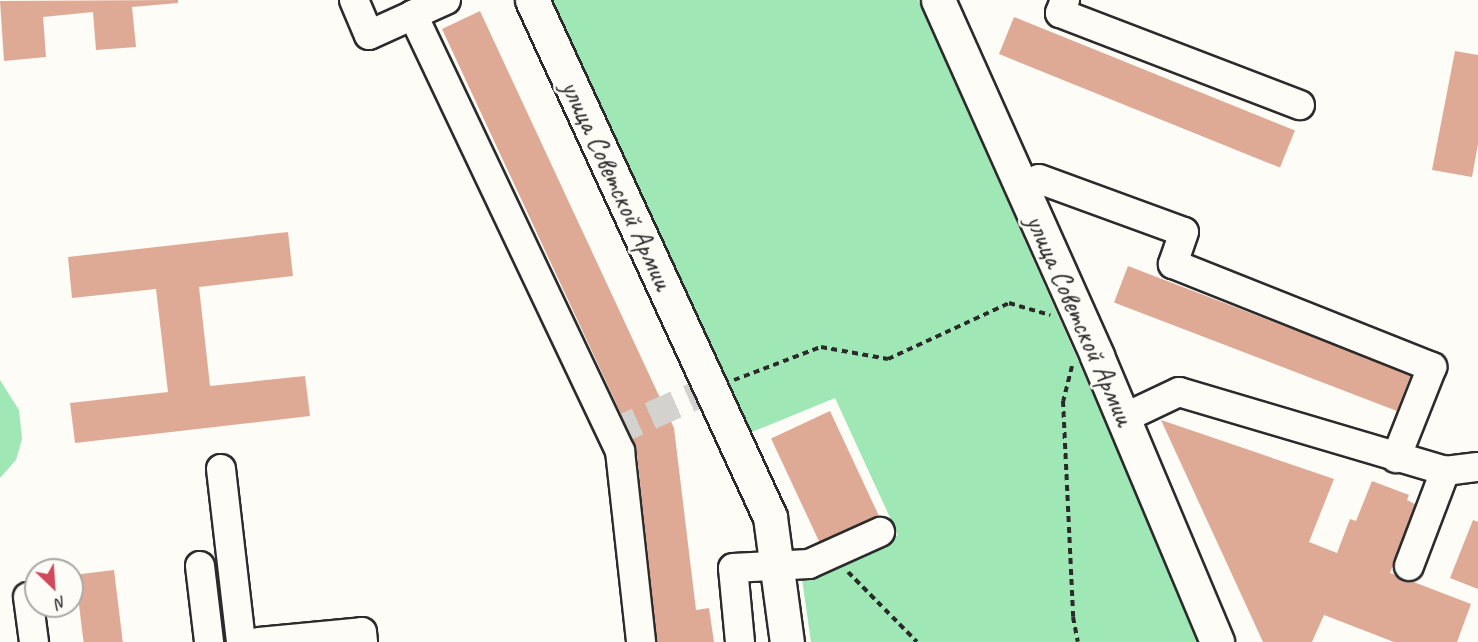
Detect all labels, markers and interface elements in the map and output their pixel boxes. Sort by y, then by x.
street label: улица Советской Армии [553,73,681,297]
street label: улица Советской Армии [1018,208,1142,432]
north arrow [24,558,84,618]
text: N [52,591,69,614]

